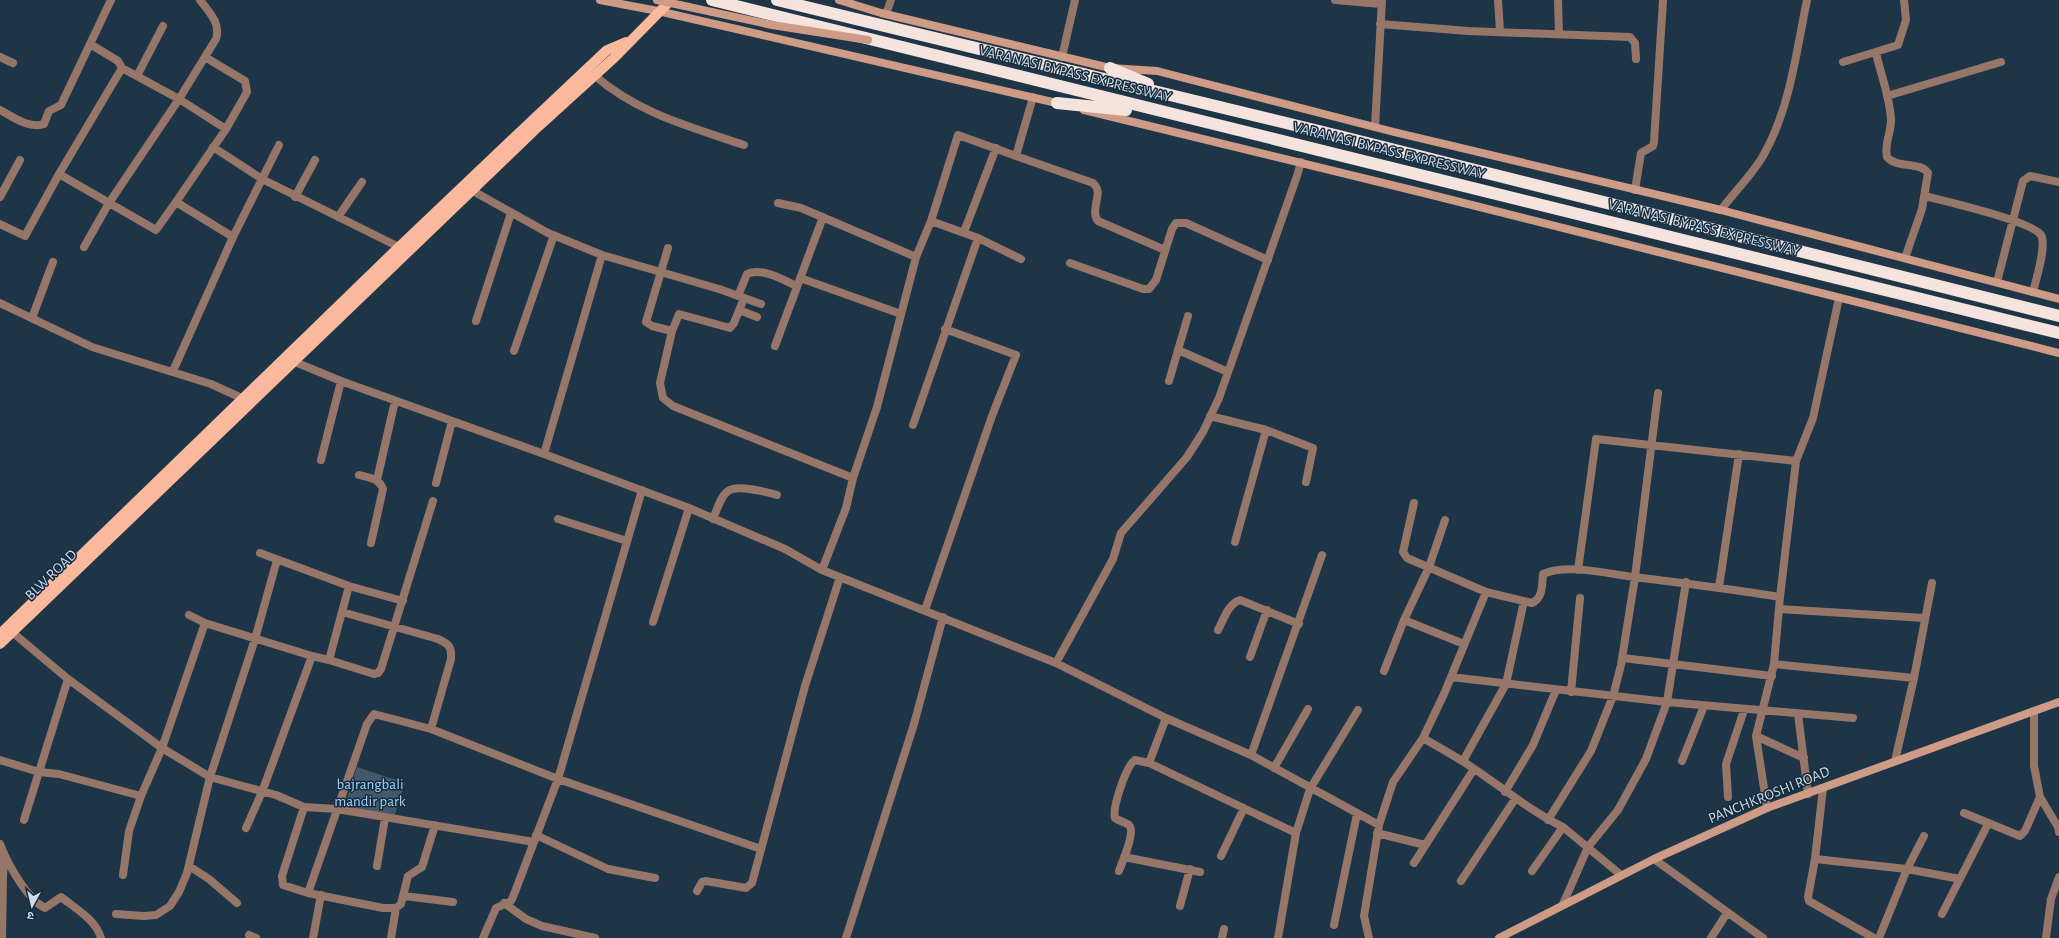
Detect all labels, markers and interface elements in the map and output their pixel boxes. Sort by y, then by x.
street label: VARANASI BYPASS EXPRESSWAY [977,43,1173,105]
street label: VARANASI BYPASS EXPRESSWAY [1291,120,1487,182]
street label: VARANASI BYPASS EXPRESSWAY [1606,197,1802,259]
street label: BLW ROAD [22,547,80,603]
street label: PANCHKROSHI ROAD [1706,764,1832,826]
park label: bajrangbali mandir park [334,777,406,809]
north arrow [12,886,52,926]
text: उ [26,909,35,921]

